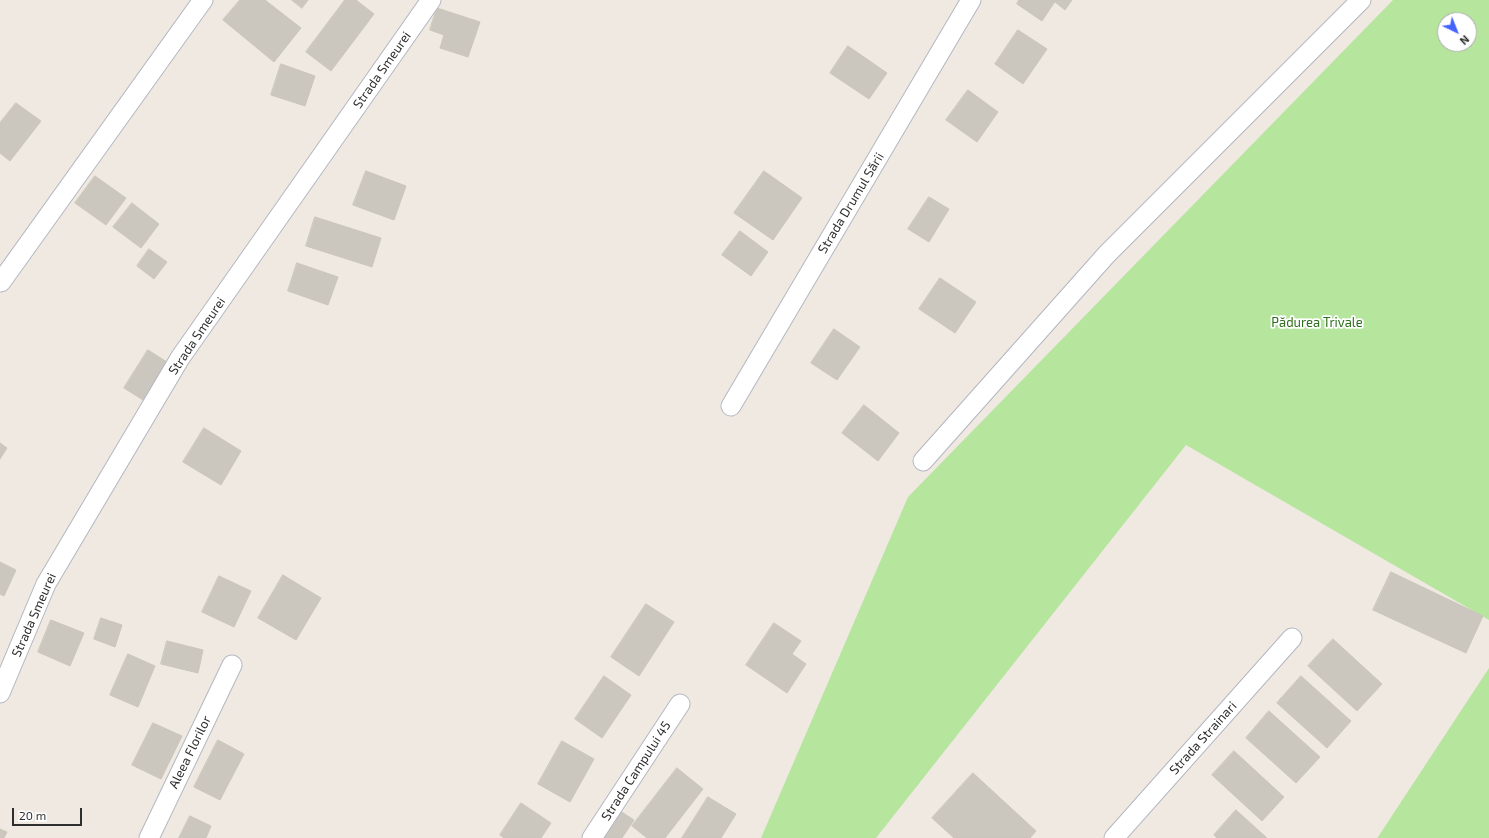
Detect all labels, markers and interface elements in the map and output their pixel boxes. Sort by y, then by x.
north arrow [1437,12,1477,52]
street label: Strada Smeurei [350,29,414,111]
text: N [1458,33,1472,48]
street label: Strada Drumul Sării [815,150,887,256]
street label: Strada Smeurei [165,294,229,378]
park label: Pădurea Trivale [1271,315,1363,331]
street label: Strada Smeurei [9,571,59,659]
street label: Strada Strainari [1166,698,1240,778]
street label: Aleea Florilor [166,713,214,791]
street label: Strada Campului 45 [598,718,674,824]
scale bar [14,800,84,826]
text: 20 m [19,808,46,822]

